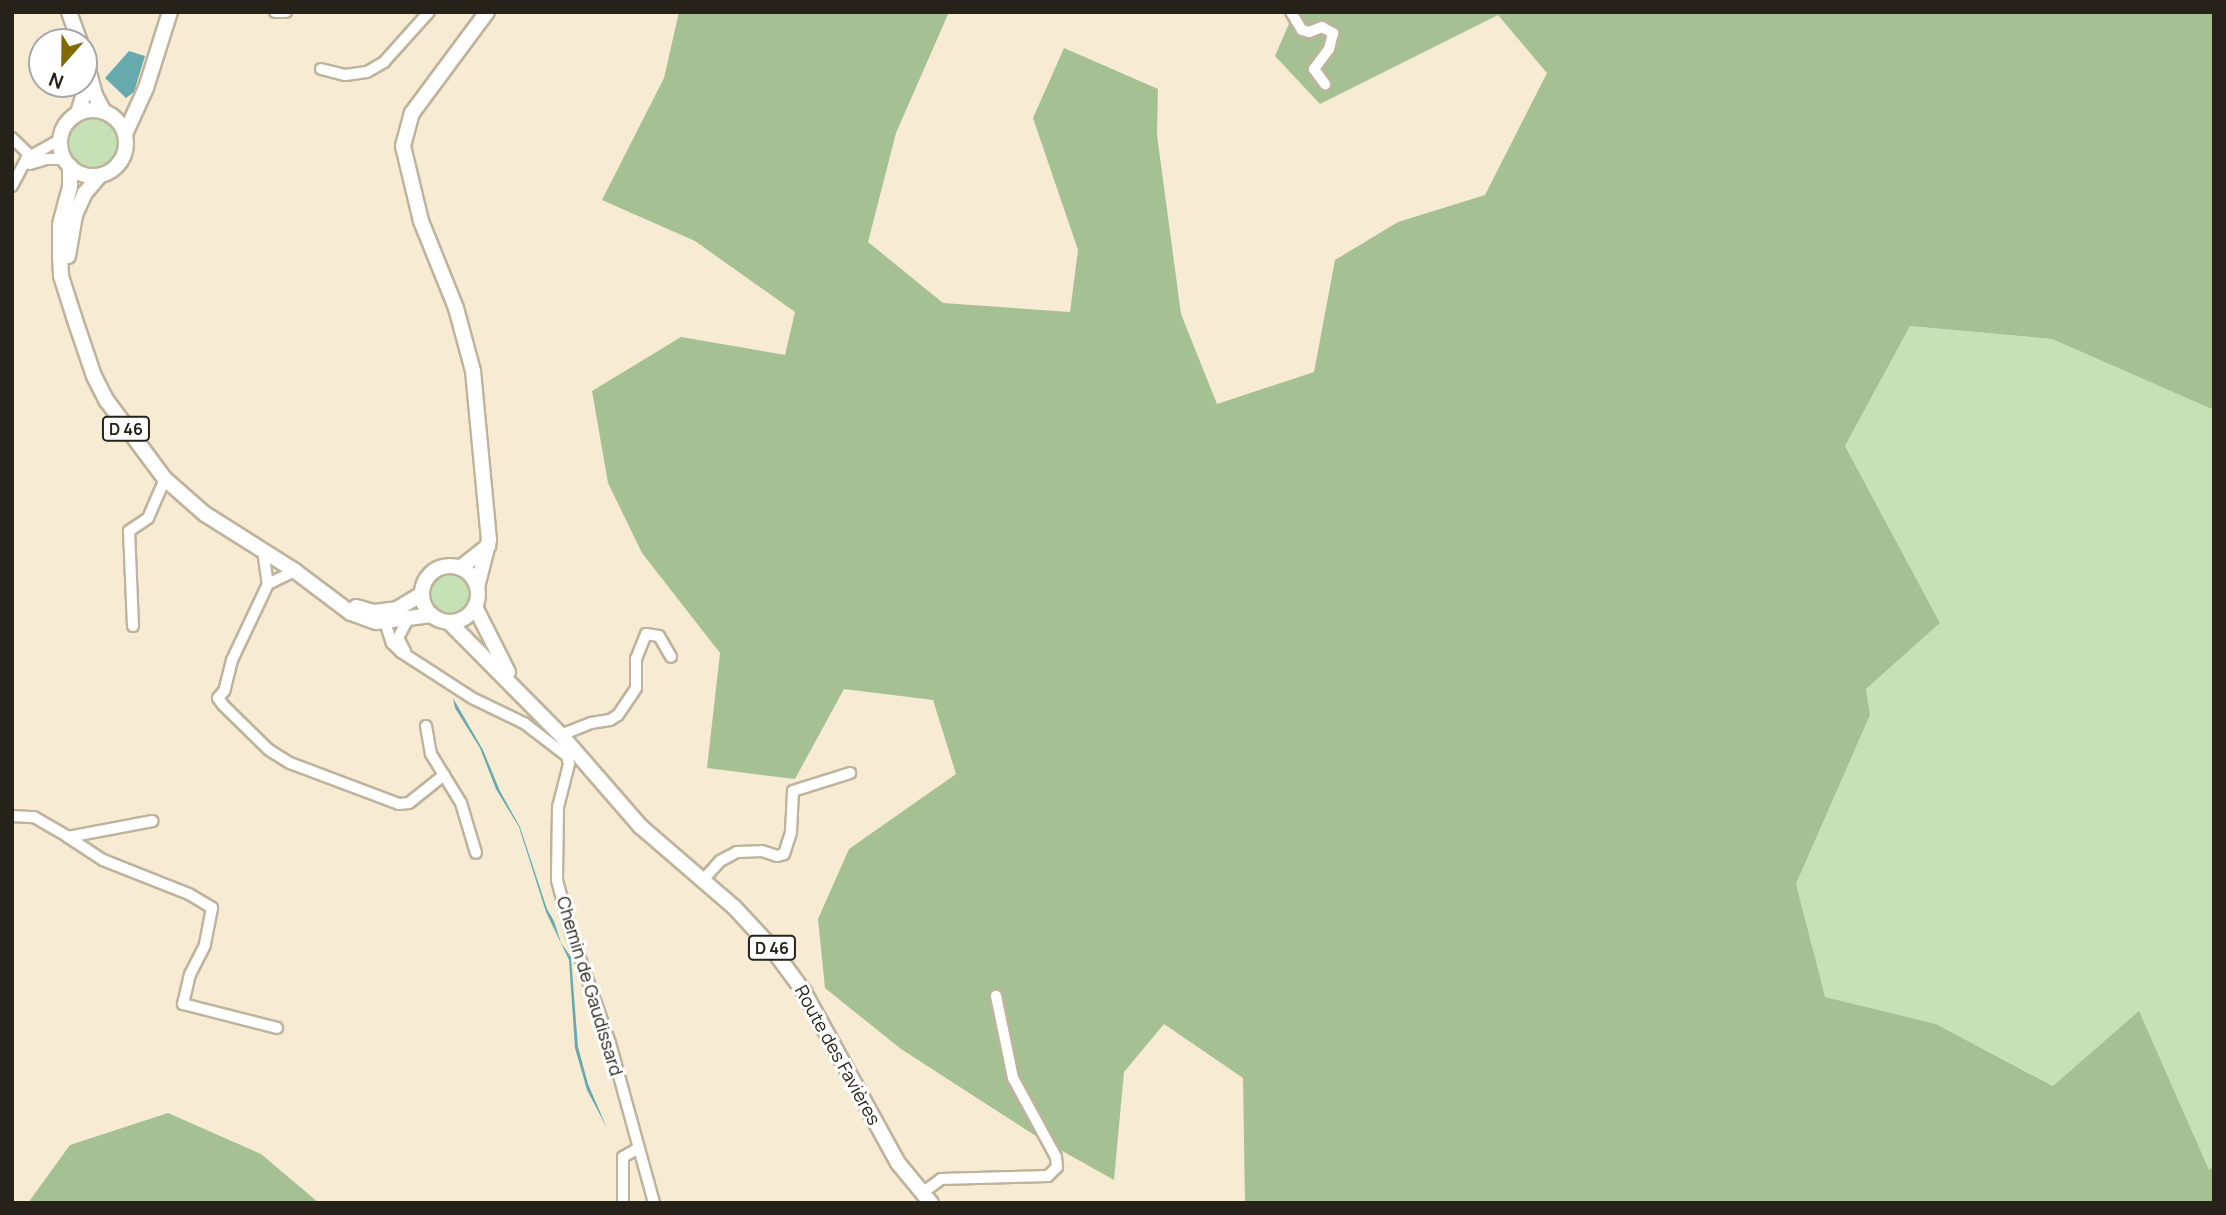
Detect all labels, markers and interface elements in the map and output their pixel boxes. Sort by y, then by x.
north arrow [28,28,98,98]
text: N [45,66,67,95]
road number: D 46 [102,416,150,442]
street label: Chemin de Gaudissard [552,894,628,1078]
road number: D 46 [748,936,796,960]
street label: Route des Favières [791,981,885,1129]

